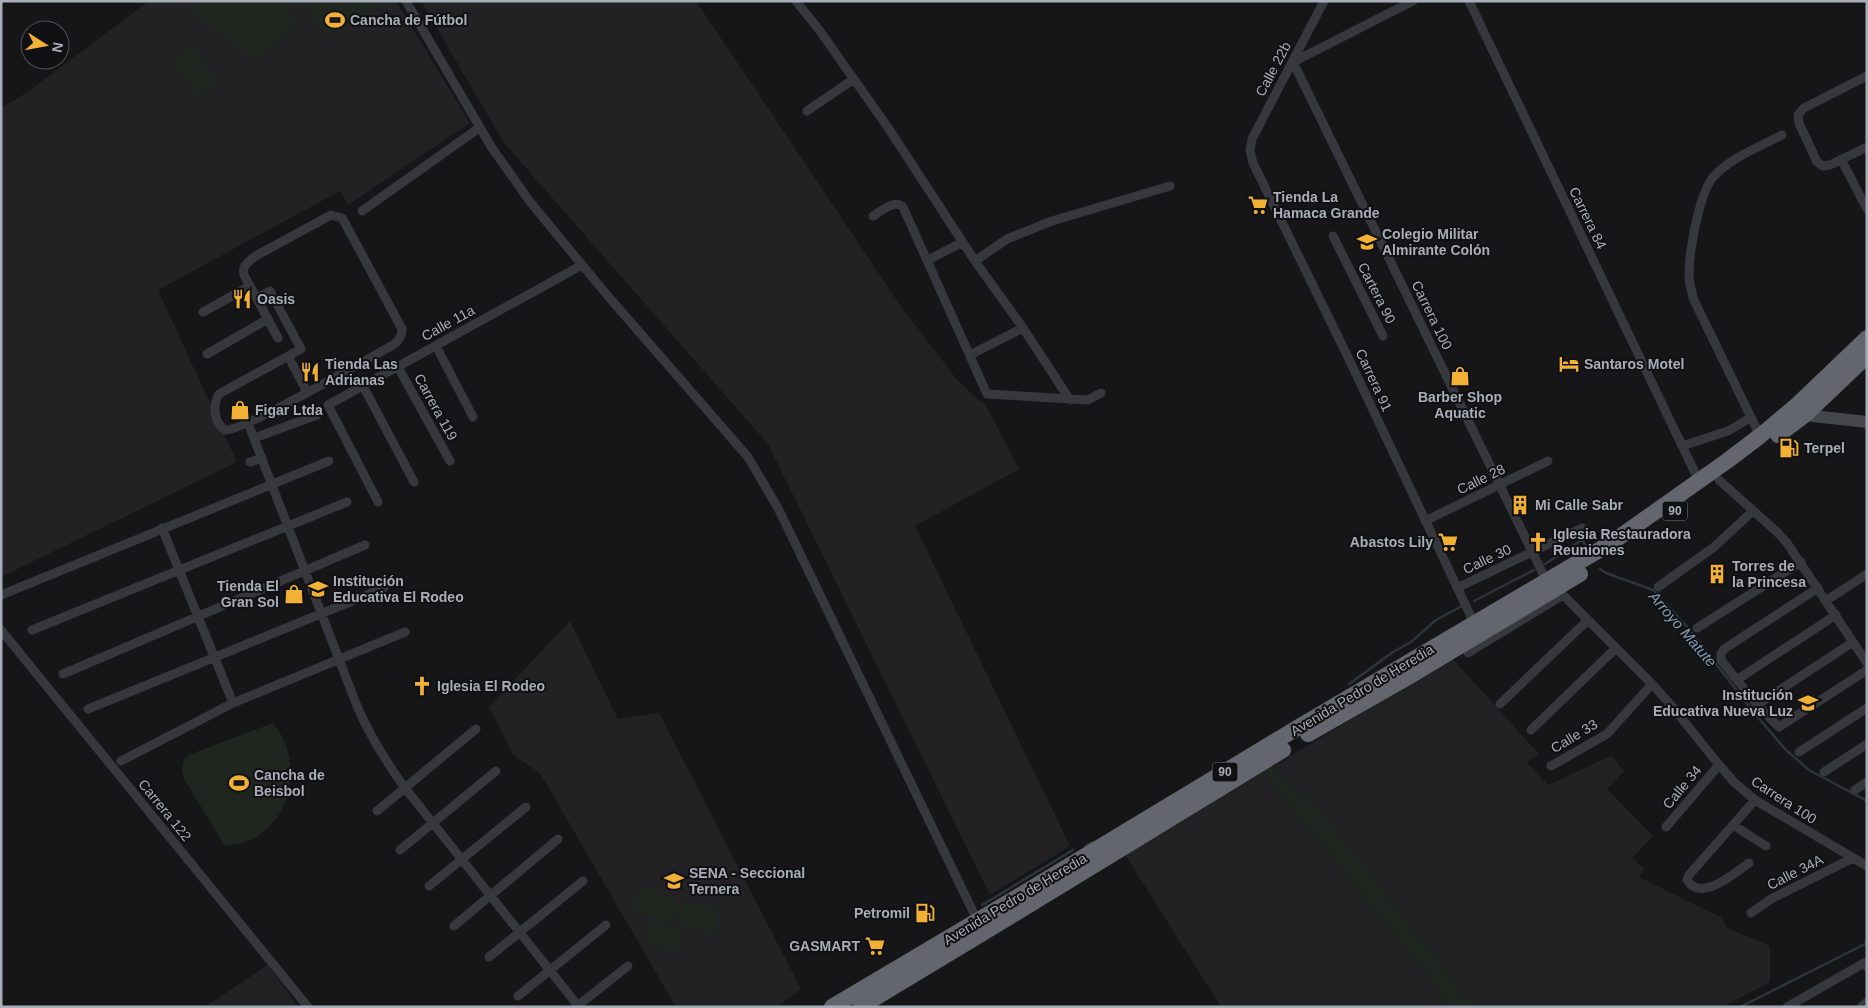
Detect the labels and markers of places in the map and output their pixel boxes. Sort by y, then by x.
sports icon: Cancha de Fútbol [324,9,346,31]
place label: Cancha de Fútbol [350,12,467,28]
place label: Tienda La Hamaca Grande [1273,189,1380,221]
supermarket icon: Tienda La Hamaca Grande [1247,194,1269,216]
place label: Colegio Militar Almirante Colón [1382,226,1490,258]
school or university icon: Colegio Militar Almirante Colón [1356,231,1378,253]
restaurant icon: Oasis [231,288,253,310]
place label: Oasis [257,291,295,307]
hotel icon: Santaros Motel [1558,353,1580,375]
place label: Tienda Las Adrianas [325,356,398,388]
place label: Santaros Motel [1584,356,1684,372]
restaurant icon: Tienda Las Adrianas [299,361,321,383]
shop icon: Barber Shop Aquatic [1449,365,1471,387]
place label: Barber Shop Aquatic [1418,389,1502,421]
shop icon: Figar Ltda [229,399,251,421]
place label: Figar Ltda [255,402,323,418]
fuel station icon: Terpel [1778,437,1800,459]
place label: Terpel [1804,440,1845,456]
building icon: Mi Calle Sabr [1509,494,1531,516]
place label: Mi Calle Sabr [1535,497,1623,513]
place label: Iglesia Restauradora Reuniones [1553,526,1691,558]
supermarket icon: Abastos Lily [1437,531,1459,553]
church icon: Iglesia Restauradora Reuniones [1527,531,1549,553]
place label: Abastos Lily [1350,534,1433,550]
place label: Torres de la Princesa [1732,558,1806,590]
building icon: Torres de la Princesa [1706,563,1728,585]
place label: Institución Educativa El Rodeo [333,573,464,605]
place label: Tienda El Gran Sol [217,578,279,610]
school or university icon: Institución Educativa El Rodeo [307,578,329,600]
shop icon: Tienda El Gran Sol [283,583,305,605]
church icon: Iglesia El Rodeo [411,675,433,697]
place label: Iglesia El Rodeo [437,678,545,694]
place label: Institución Educativa Nueva Luz [1653,687,1793,719]
school or university icon: Institución Educativa Nueva Luz [1797,692,1819,714]
place label: Cancha de Beisbol [254,767,325,799]
sports icon: Cancha de Beisbol [228,772,250,794]
place label: SENA - Seccional Ternera [689,865,805,897]
school or university icon: SENA - Seccional Ternera [663,870,685,892]
fuel station icon: Petromil [914,902,936,924]
place label: Petromil [854,905,910,921]
supermarket icon: GASMART [864,935,886,957]
place label: GASMART [789,938,860,954]

